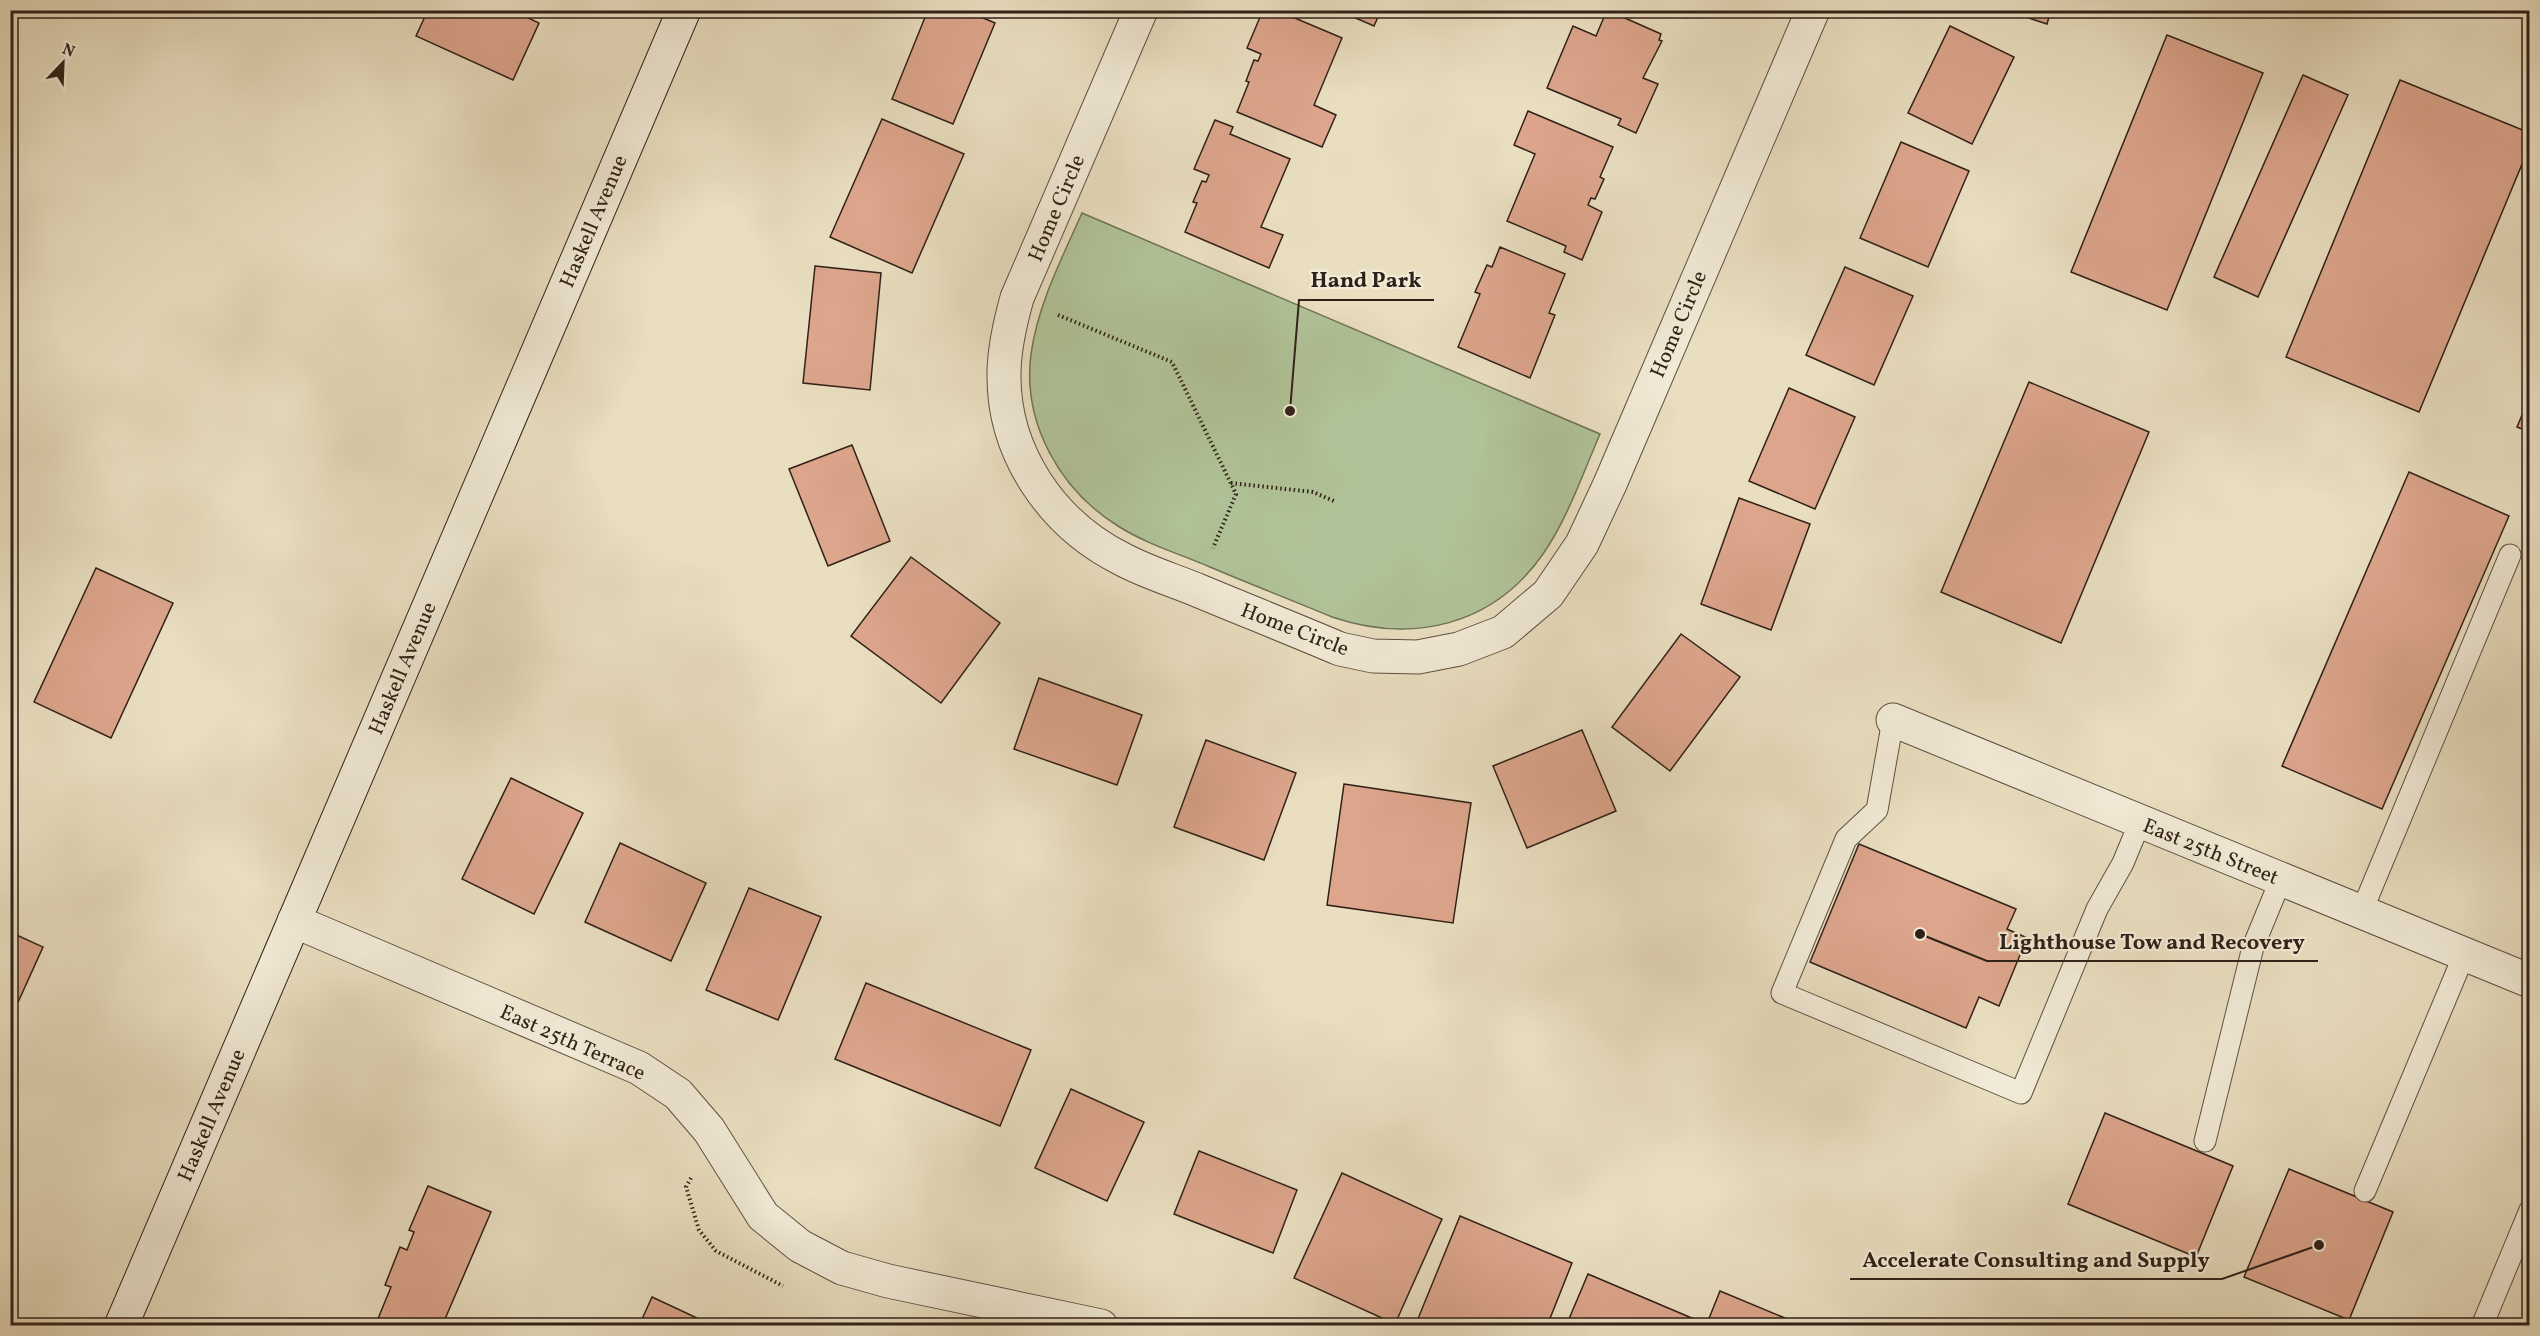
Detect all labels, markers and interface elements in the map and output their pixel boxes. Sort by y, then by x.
north arrow [33,33,93,93]
text: N [58,39,78,64]
street label: Haskell Avenue [553,151,635,293]
street label: Home Circle [1022,151,1093,267]
callout: Hand Park [1299,260,1434,300]
text: Hand Park [1311,266,1421,297]
street label: Home Circle [1644,267,1715,383]
street label: Home Circle [1236,596,1353,664]
street label: Haskell Avenue [362,598,444,740]
street label: East 25th Street [2138,812,2283,893]
callout: Lighthouse Tow and Recovery [1987,921,2318,961]
text: Lighthouse Tow and Recovery [1999,928,2306,959]
street label: East 25th Terrace [495,998,650,1088]
street label: Haskell Avenue [171,1045,253,1187]
callout: Accelerate Consulting and Supply [1850,1239,2222,1279]
text: Accelerate Consulting and Supply [1862,1246,2210,1277]

